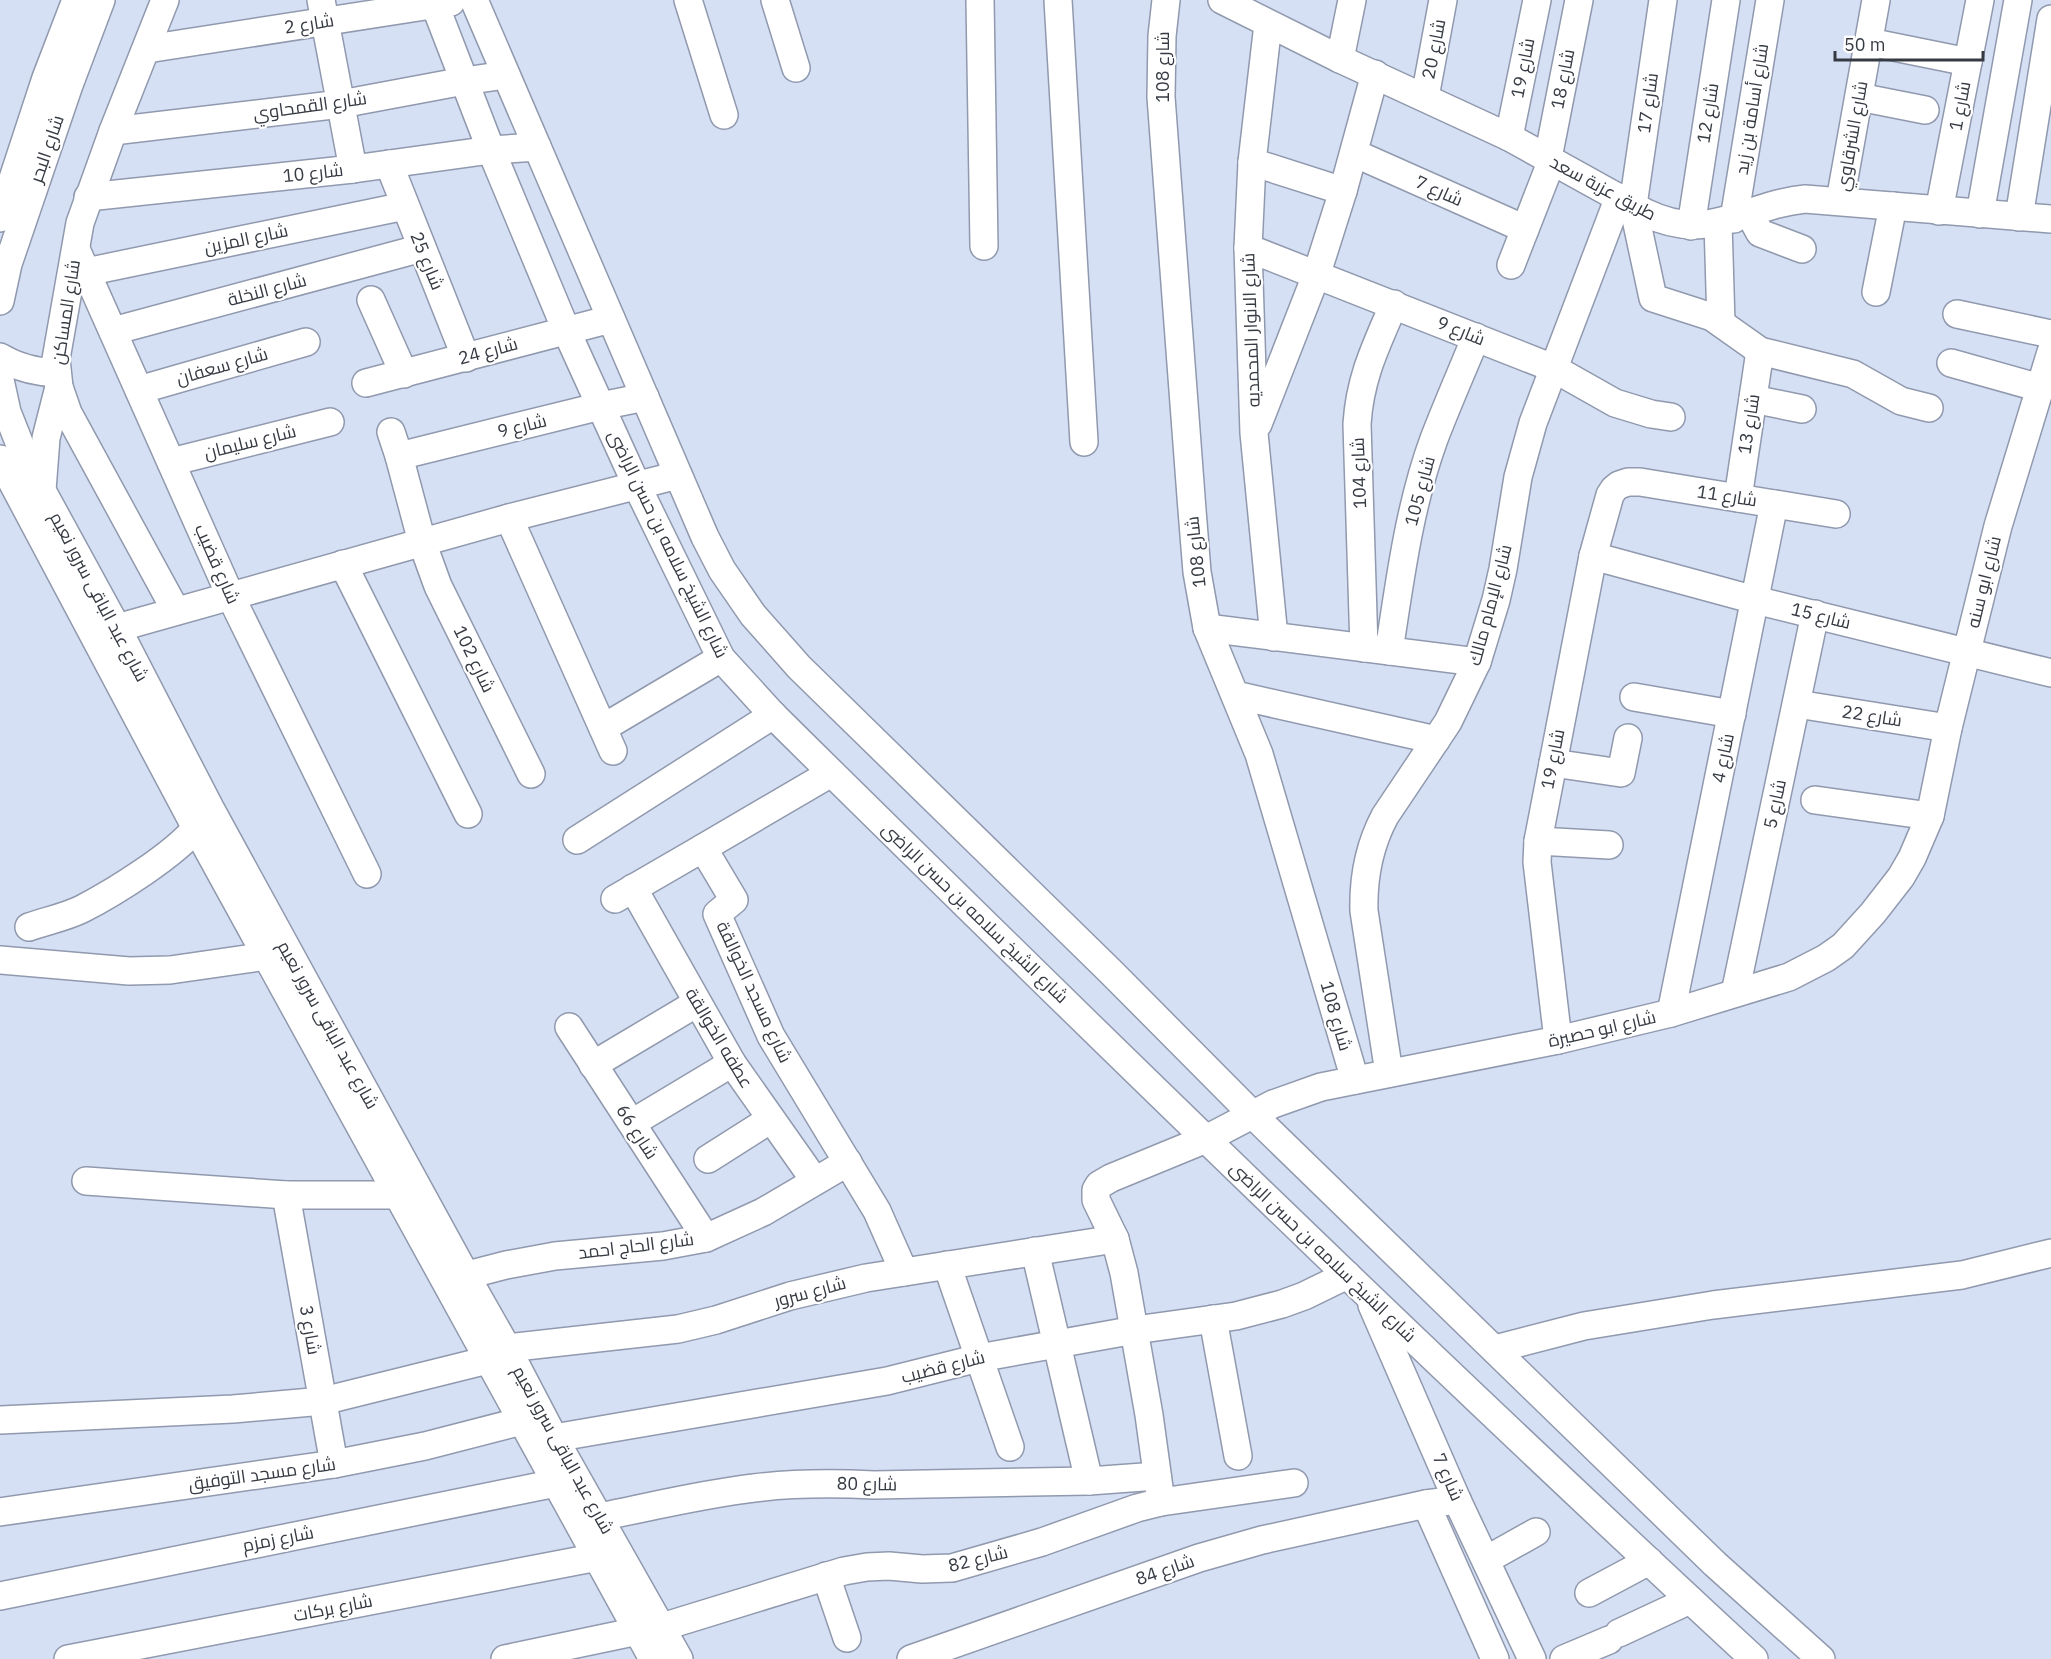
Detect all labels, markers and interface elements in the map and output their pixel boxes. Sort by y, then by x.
street label: شارع 2 [282,8,336,40]
street label: شارع 20 [1416,17,1452,81]
scale bar [1835,24,1984,62]
street label: شارع 108 [1151,31,1175,103]
text: 50 m [1844,33,1886,56]
street label: شارع 19 [1505,36,1541,100]
street label: شارع أسامة بن زيد [1730,42,1774,176]
street label: شارع 18 [1545,47,1581,111]
street label: شارع 17 [1632,71,1664,135]
street label: شارع الشرقاوي [1830,79,1875,193]
street label: شارع 1 [1943,79,1977,133]
street label: شارع 12 [1691,81,1725,145]
street label: شارع القمحاوي [252,86,369,128]
street label: شارع البحر [24,112,70,187]
street label: طريق عزبة سعد [1546,150,1660,226]
street label: شارع 10 [282,158,344,188]
street label: شارع 7 [1411,170,1467,212]
street label: شارع المزين [202,218,290,260]
street label: شارع 25 [404,228,450,294]
street label: شارع الانوار المحمديه [1236,252,1266,408]
street label: شارع المساكن [46,258,86,366]
street label: شارع النخلة [225,268,309,312]
street label: شارع 9 [1433,311,1489,351]
street label: شارع 24 [456,332,520,370]
street label: شارع سعفان [173,341,271,391]
street label: شارع 13 [1732,392,1766,456]
street label: شارع 9 [495,408,549,444]
street label: شارع سليمان [201,419,299,465]
street label: شارع الشيخ سلامه بن حسن الراضى [602,426,734,662]
street label: شارع 104 [1346,437,1372,509]
street label: شارع 105 [1399,453,1441,529]
street label: شارع 11 [1695,479,1759,513]
street label: شارع عبد الباقى سرور نعيم [44,508,154,686]
street label: شارع 108 [1180,515,1212,589]
street label: شارع قضيب [189,520,245,608]
street label: شارع ابو سنه [1961,533,2007,631]
street label: شارع الإمام مالك [1462,542,1518,668]
street label: شارع 15 [1789,597,1853,635]
street label: شارع 102 [448,622,500,696]
street label: شارع 22 [1840,699,1904,733]
street label: شارع 19 [1535,727,1571,791]
street label: شارع 4 [1706,731,1740,785]
street label: شارع 5 [1758,777,1792,831]
street label: شارع الشيخ سلامه بن حسن الراضى [877,817,1073,1009]
street label: شارع مسجد الخوالقة [711,917,797,1067]
street label: شارع عبد الباقى سرور نعيم [272,937,384,1113]
street label: شارع 108 [1315,978,1357,1054]
street label: عطفه الخوالقة [680,983,758,1092]
street label: شارع ابو حصيرة [1546,1005,1658,1053]
street label: شارع 66 [610,1100,664,1164]
street label: شارع الشيخ سلامه بن حسن الراضى [1225,1156,1421,1348]
street label: شارع الحاج احمد [577,1227,695,1265]
street label: شارع سرور [770,1271,849,1313]
street label: شارع 3 [294,1303,326,1357]
street label: شارع قضيب [899,1345,987,1389]
street label: شارع عبد الباقى سرور نعيم [507,1362,619,1538]
street label: شارع 7 [1427,1449,1469,1505]
street label: شارع مسجد التوفيق [187,1452,337,1496]
street label: شارع 80 [836,1471,898,1497]
street label: شارع زمزم [240,1520,316,1558]
street label: شارع 82 [946,1540,1010,1578]
street label: شارع 84 [1132,1549,1198,1591]
street label: شارع بركات [291,1589,375,1627]

